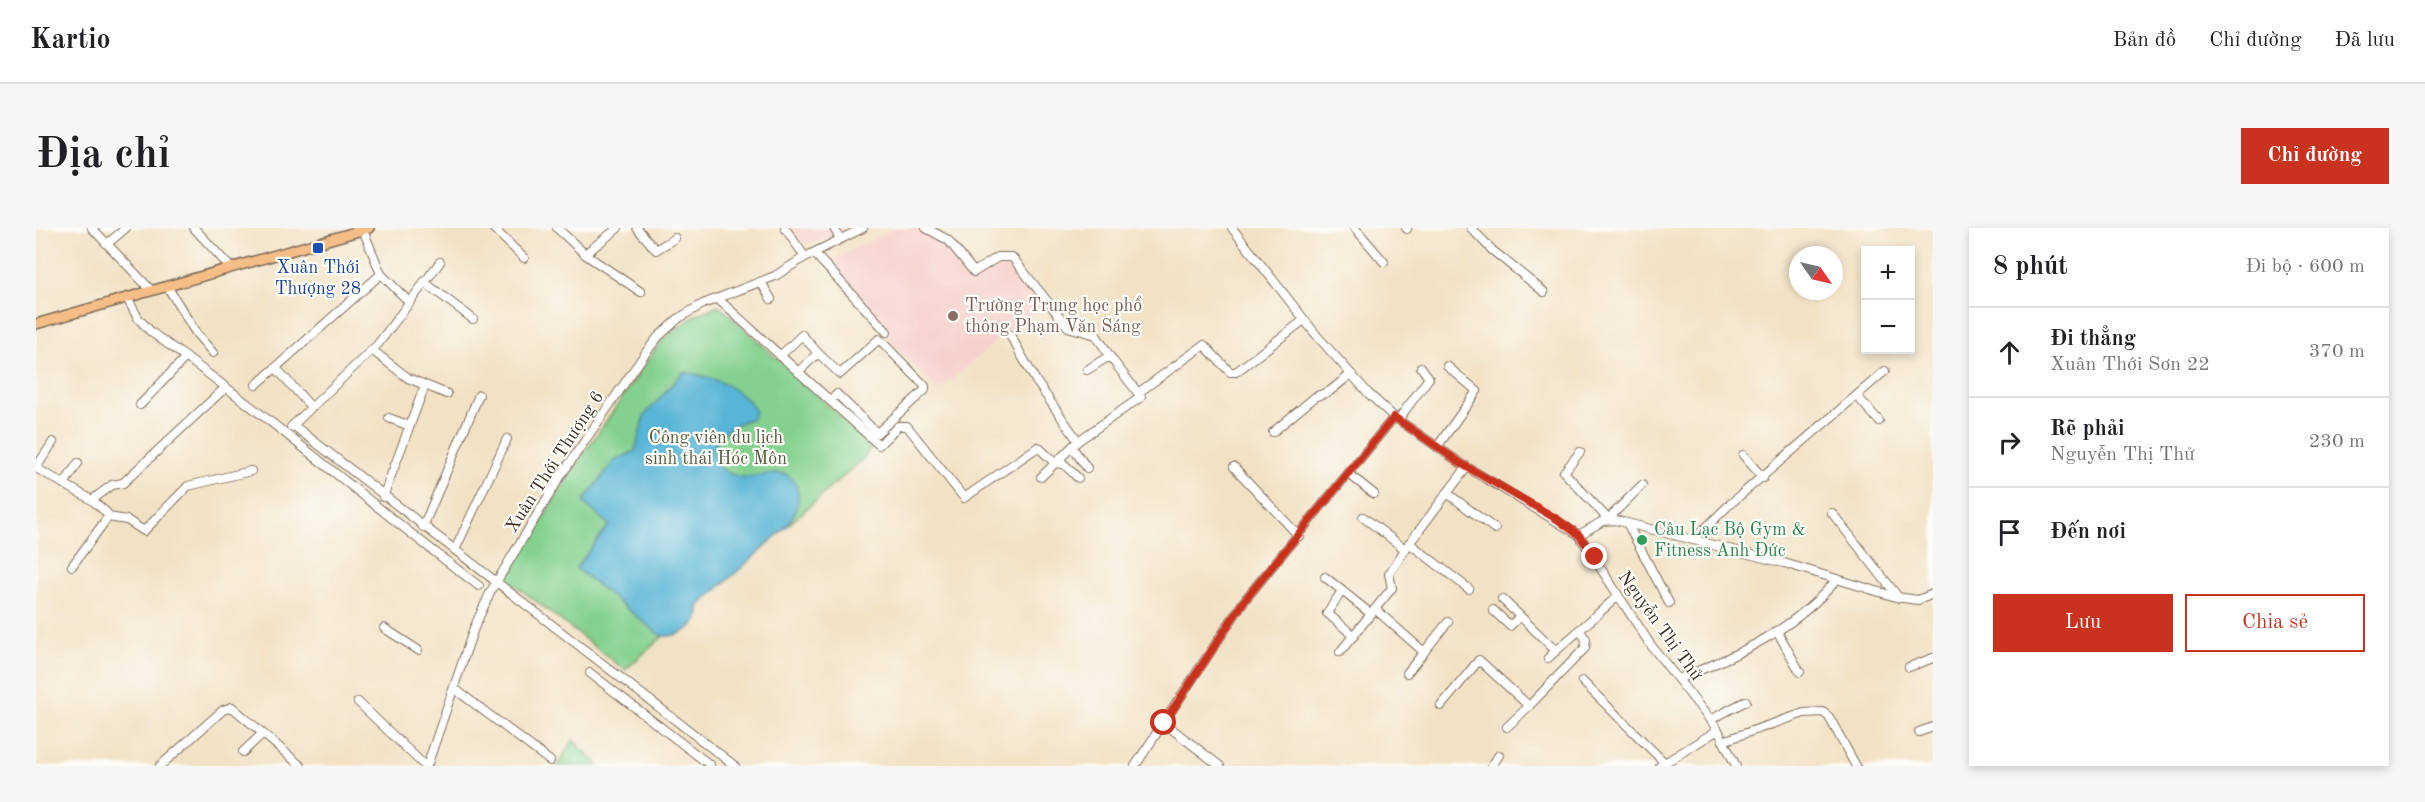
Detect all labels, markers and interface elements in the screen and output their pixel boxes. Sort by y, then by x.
text: Kartio [30,27,111,55]
text: Bản đồ [2113,30,2176,51]
text: Chỉ đường [2209,30,2302,51]
text: Đã lưu [2335,30,2395,51]
button: Chỉ đường [2241,128,2389,184]
text: Địa chỉ [36,135,170,177]
marker: Xuân Thới Thượng 28 [311,241,325,255]
north arrow [1789,246,1843,300]
map controls [1861,246,1915,354]
button: + [1861,246,1915,300]
text: 8 phút [1993,254,2068,280]
text: Đi bộ · 600 m [2245,257,2365,277]
place label: Xuân Thới Thượng 28 [275,259,361,298]
place label: Trường Trung học phổ thông Phạm Văn Sáng [965,295,1142,336]
button: − [1861,300,1915,354]
marker: Trường Trung học phổ thông Phạm Văn Sáng [946,309,960,323]
text: Đi thẳng [2050,328,2136,350]
icon: ahead [1993,336,2026,369]
text: 370 m [2309,342,2365,362]
text: Xuân Thới Sơn 22 [2050,355,2210,375]
street label: Xuân Thới Thượng 6 [503,388,607,536]
text: Rẽ phải [2050,418,2125,440]
icon: right [1993,426,2026,459]
park label: Công viên du lịch sinh thái Hóc Môn [645,429,787,468]
text: 230 m [2309,432,2365,452]
text: Nguyễn Thị Thử [2050,445,2195,465]
icon: arrive [1993,516,2026,549]
place label: Câu Lạc Bộ Gym & Fitness Anh Đức [1654,521,1806,560]
text: Đến nơi [2050,521,2126,543]
marker: Câu Lạc Bộ Gym & Fitness Anh Đức [1635,533,1649,547]
route end [1581,543,1607,569]
street label: Nguyễn Thị Thử [1614,567,1707,684]
button: Lưu [1993,594,2173,652]
button: Chia sẻ [2185,594,2365,652]
route start [1150,709,1176,735]

